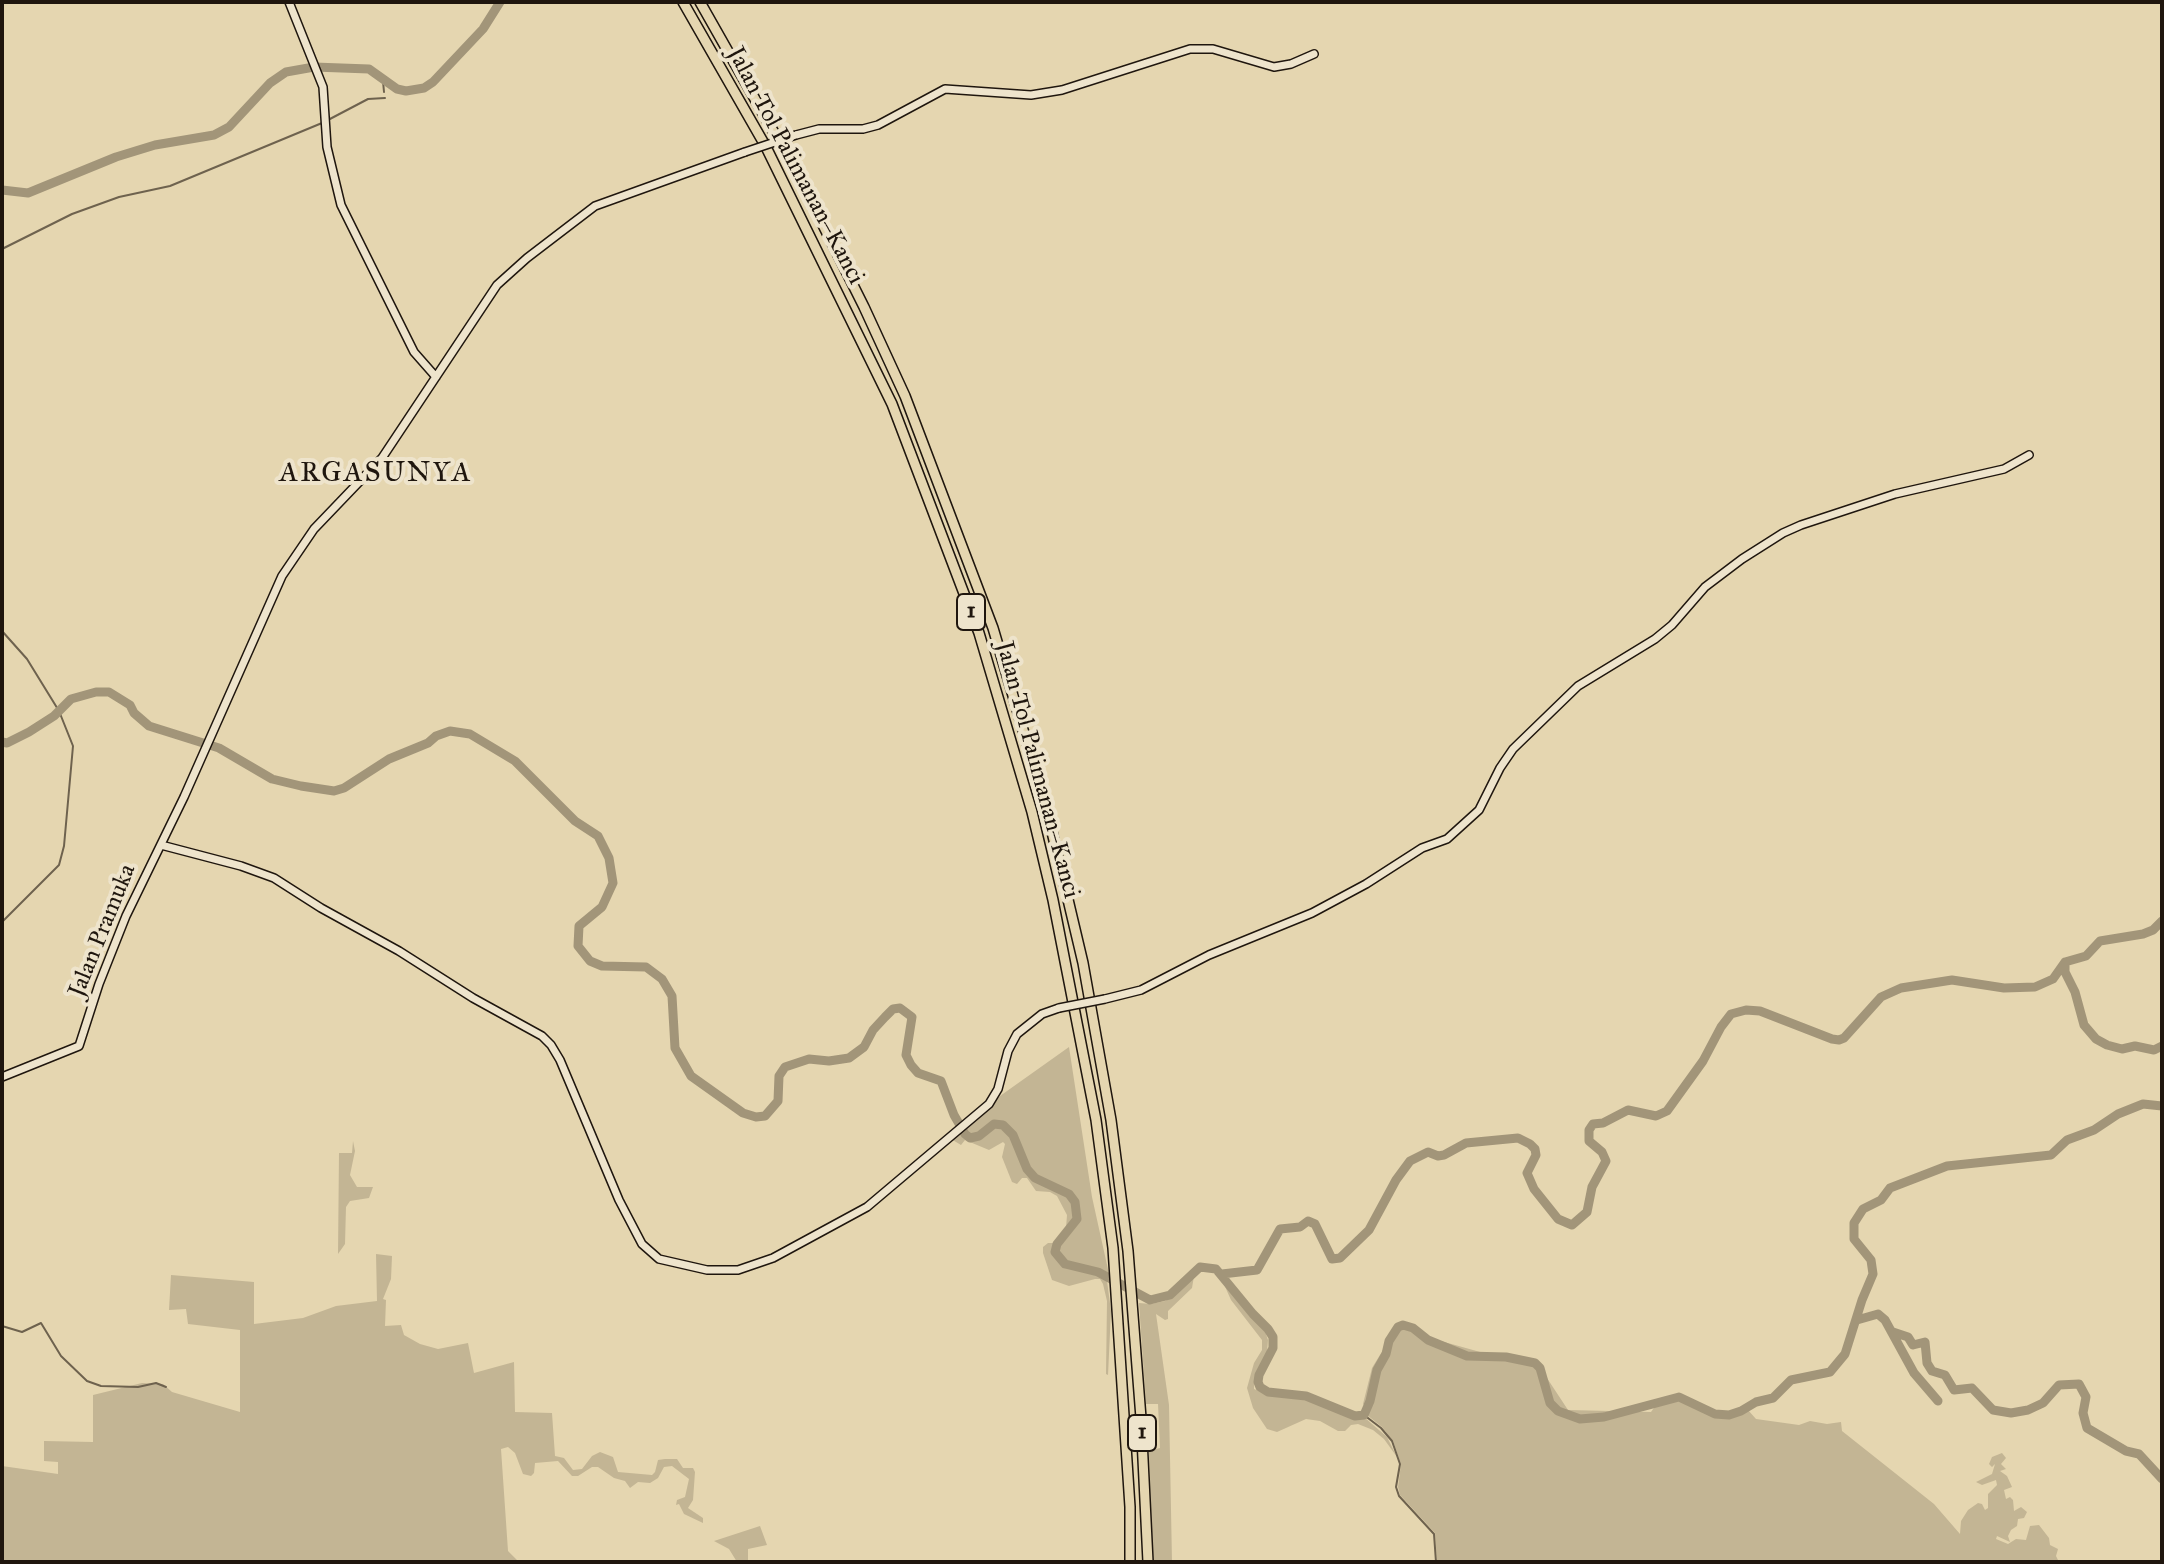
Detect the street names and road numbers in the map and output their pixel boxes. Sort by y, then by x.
street label: Jalan Tol Palimanan–Kanci [720,42,870,290]
road number: 1 [957,594,985,630]
street label: Jalan Tol Palimanan–Kanci [989,638,1085,902]
street label: Jalan Pramuka [63,860,143,1002]
road number: 1 [1128,1415,1156,1451]

